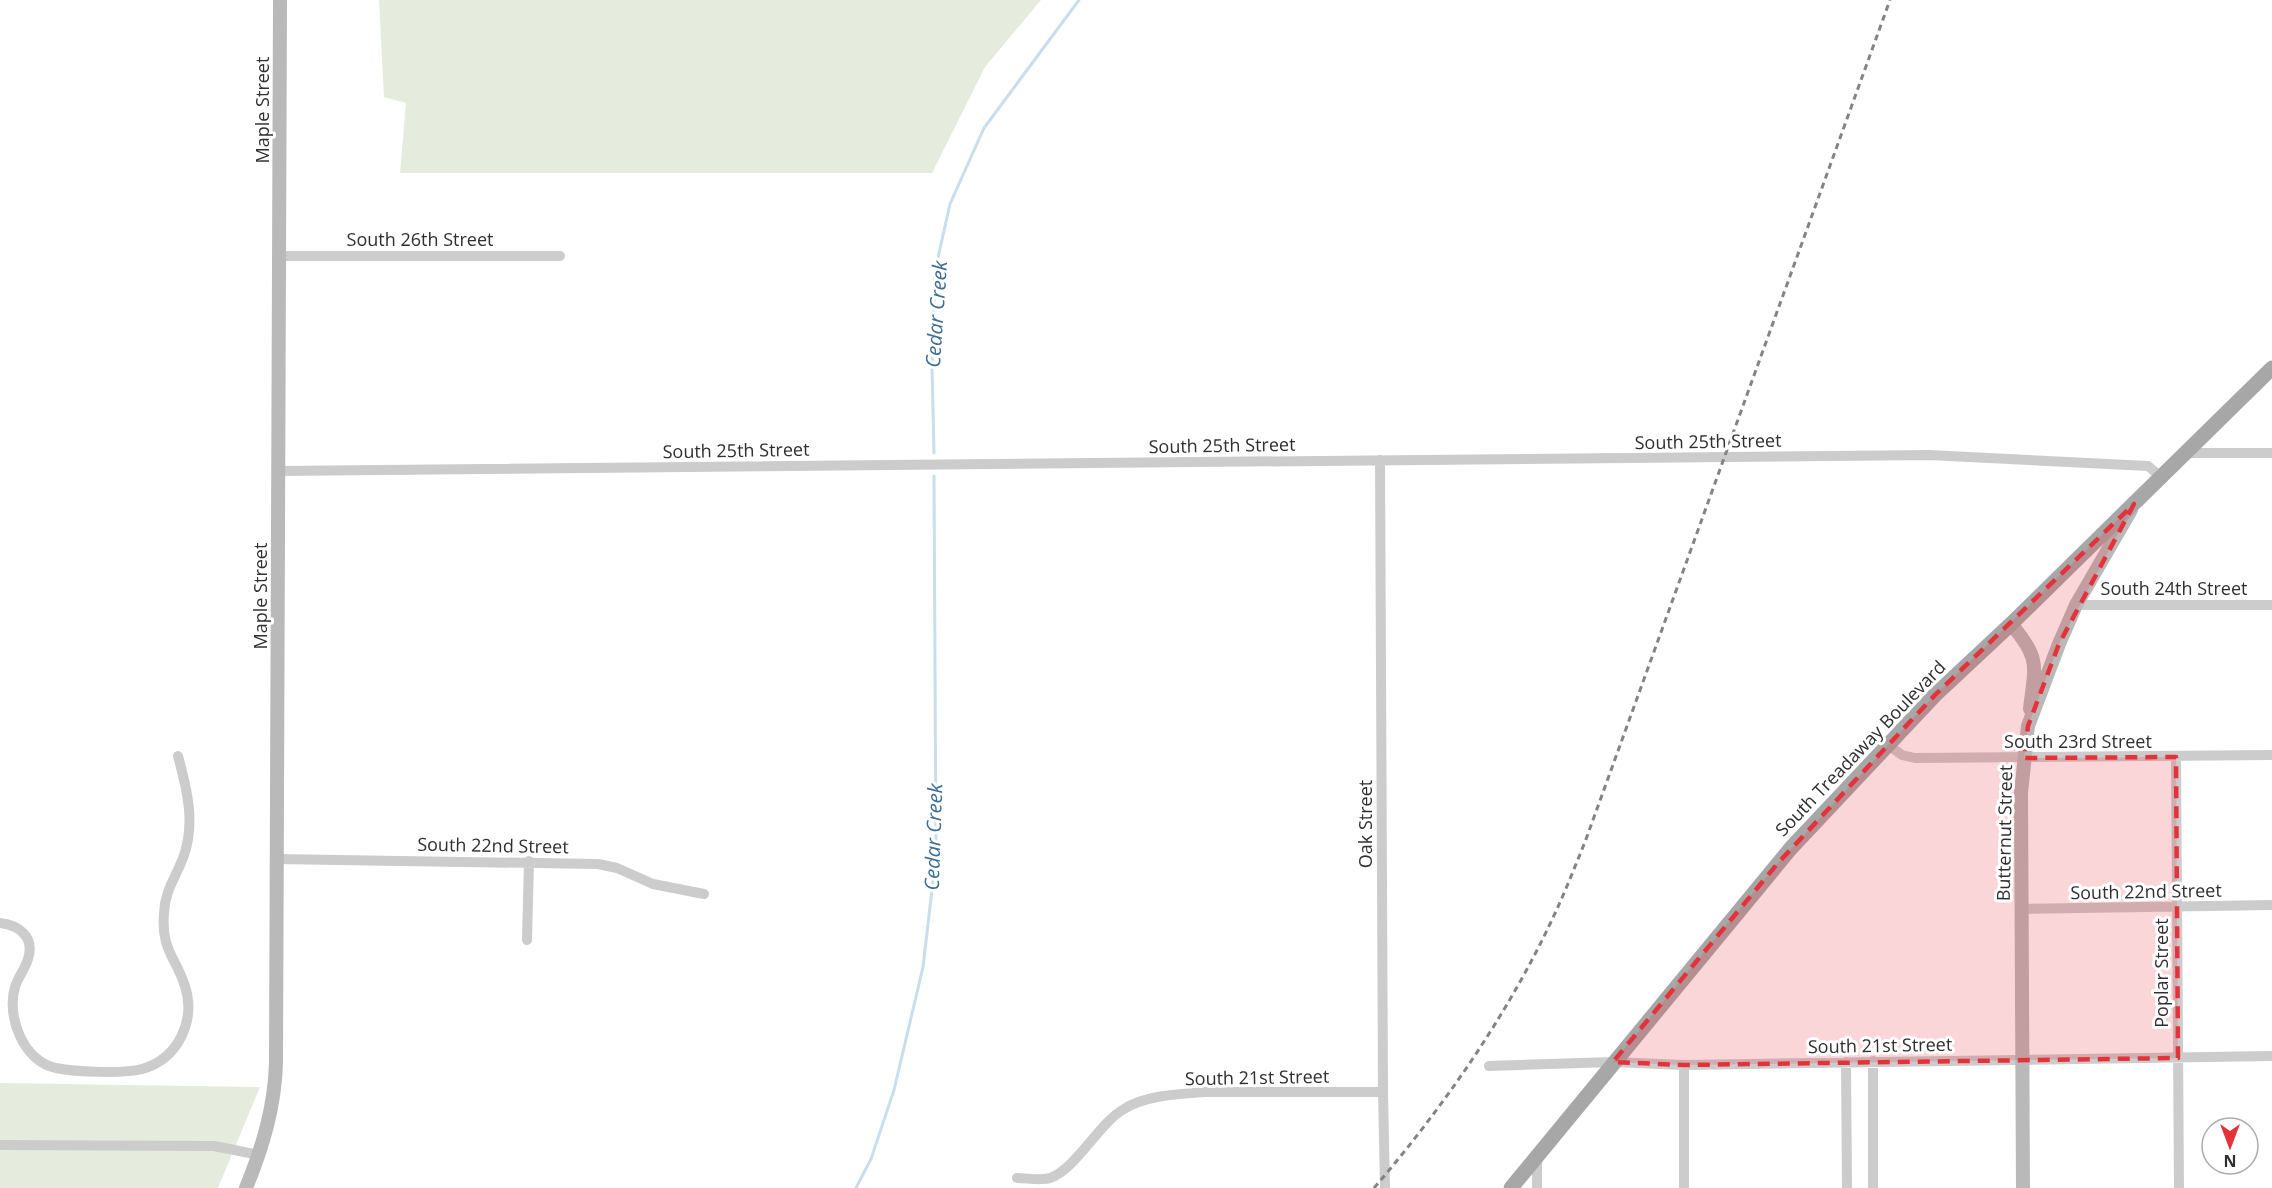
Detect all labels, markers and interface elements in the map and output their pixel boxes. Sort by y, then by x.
street label: Maple Street [250,57,274,163]
street label: South 26th Street [347,227,493,251]
water label: Cedar Creek [919,258,953,368]
street label: South 25th Street [1634,428,1782,454]
street label: South 25th Street [1148,432,1296,458]
street label: South 25th Street [662,437,810,463]
street label: Maple Street [248,543,272,649]
street label: South 24th Street [2101,576,2247,600]
street label: South Treadaway Boulevard [1770,655,1950,841]
street label: South 23rd Street [2004,729,2152,753]
street label: Butternut Street [1991,765,2017,901]
street label: Oak Street [1353,780,1377,868]
water label: Cedar Creek [918,782,948,891]
street label: South 22nd Street [417,832,569,858]
street label: South 22nd Street [2070,878,2222,904]
street label: Poplar Street [2149,918,2173,1028]
street label: South 21st Street [1808,1032,1952,1058]
street label: South 21st Street [1185,1064,1329,1090]
north arrow [2200,1116,2260,1176]
text: N [2223,1150,2237,1172]

